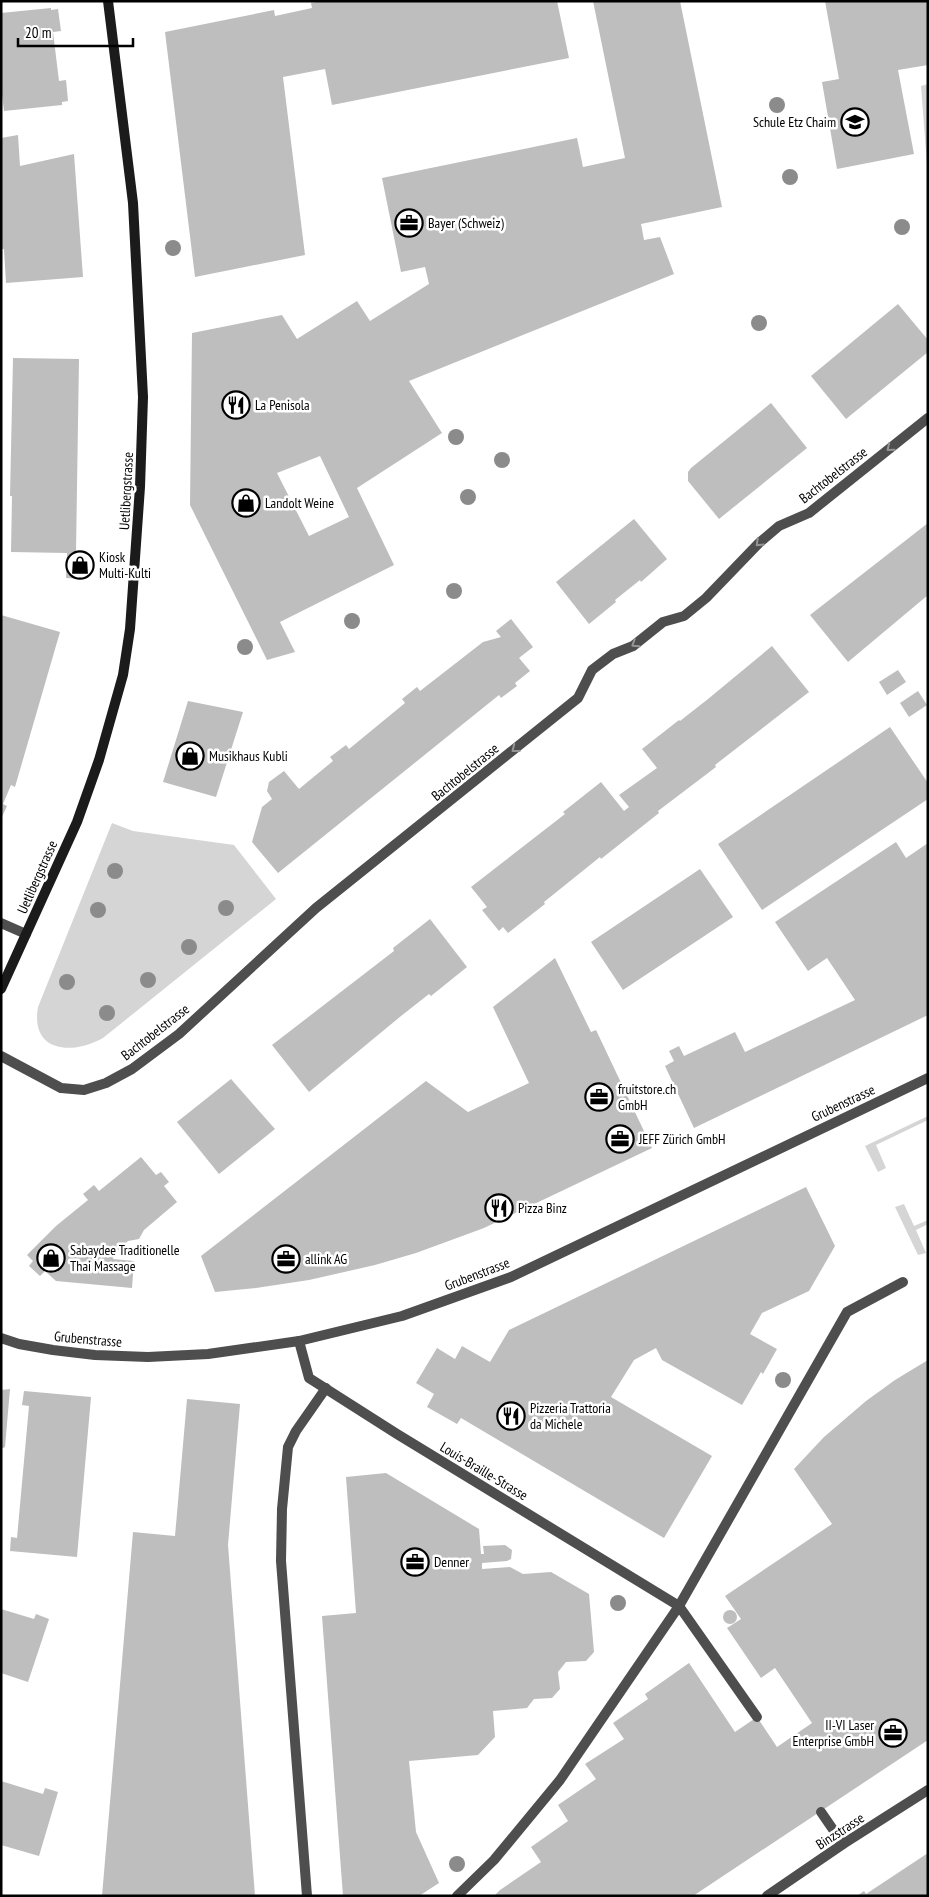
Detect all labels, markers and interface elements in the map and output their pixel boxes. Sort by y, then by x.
scale bar [18,15,132,47]
text: 20 m [25,23,51,42]
school or university icon: Schule Etz Chaim [840,107,870,137]
place label: Schule Etz Chaim [753,113,836,131]
office icon: Bayer (Schweiz) [394,208,424,238]
place label: Bayer (Schweiz) [428,214,504,232]
restaurant icon: La Penisola [221,390,251,420]
place label: La Penisola [255,396,310,414]
street label: Bachtobelstrasse [795,443,871,507]
one-way arrow [886,443,895,452]
street label: Uetlibergstrasse [115,451,137,531]
shop icon: Landolt Weine [231,488,261,518]
place label: Landolt Weine [265,494,334,512]
one-way arrow [756,537,765,546]
place label: Kiosk Multi-Kulti [99,548,151,582]
shop icon: Kiosk Multi-Kulti [65,550,95,580]
one-way arrow [631,637,640,647]
street label: Bachtobelstrasse [428,739,503,805]
shop icon: Musikhaus Kubli [175,741,205,771]
one-way arrow [512,743,521,751]
place label: Musikhaus Kubli [209,747,288,765]
street label: Uetlibergstrasse [13,837,61,916]
street label: Bachtobelstrasse [117,1000,193,1064]
place label: fruitstore.ch GmbH [618,1080,676,1114]
street label: Grubenstrasse [808,1080,878,1126]
office icon: fruitstore.ch GmbH [584,1082,614,1112]
office icon: JEFF Zürich GmbH [605,1124,635,1154]
place label: JEFF Zürich GmbH [638,1130,725,1148]
restaurant icon: Pizza Binz [484,1193,514,1223]
place label: Pizza Binz [518,1199,567,1217]
place label: Sabaydee Traditionelle Thai Massage [70,1241,180,1275]
shop icon: Sabaydee Traditionelle Thai Massage [36,1243,66,1273]
office icon: allink AG [271,1244,301,1274]
place label: allink AG [305,1250,347,1268]
street label: Grubenstrasse [442,1253,512,1295]
street label: Grubenstrasse [53,1327,123,1351]
place label: Pizzeria Trattoria da Michele [530,1399,611,1433]
restaurant icon: Pizzeria Trattoria da Michele [496,1401,526,1431]
street label: Louis-Braille-Strasse [437,1438,531,1504]
office icon: Denner [400,1547,430,1577]
place label: Denner [434,1553,469,1571]
place label: II-VI Laser Enterprise GmbH [792,1716,874,1750]
office icon: II-VI Laser Enterprise GmbH [878,1718,908,1748]
street label: Binzstrasse [812,1809,868,1853]

